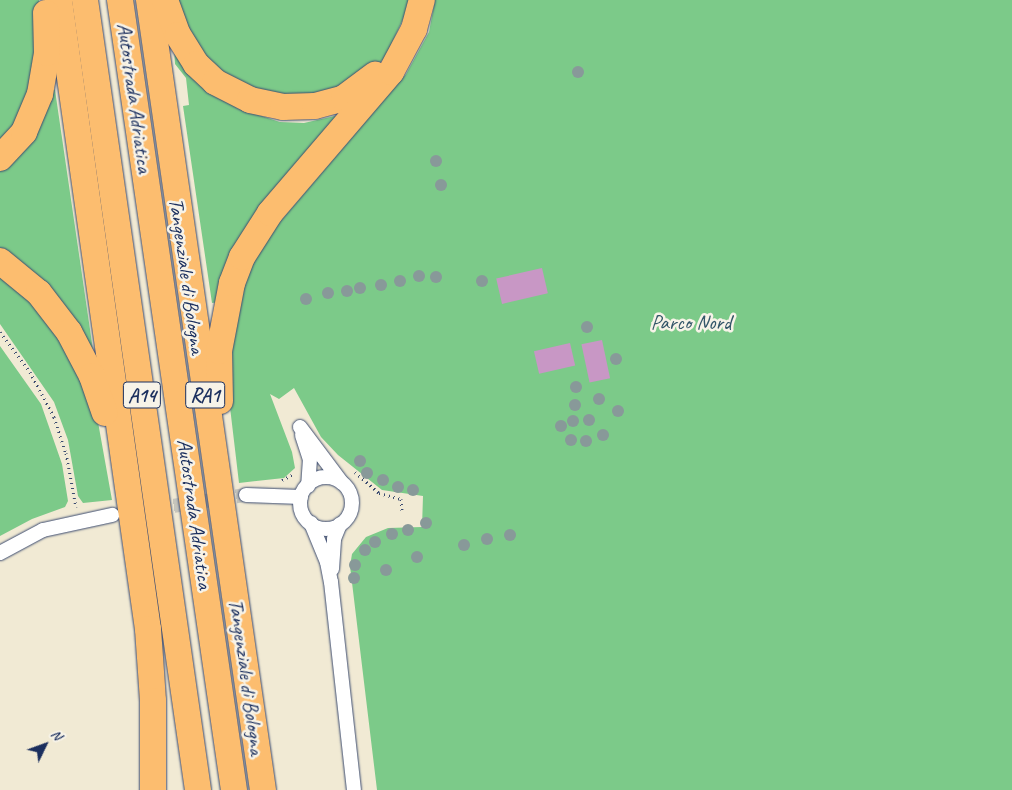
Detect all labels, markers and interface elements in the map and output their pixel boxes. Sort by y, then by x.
street label: Autostrada Adriatica [112,21,158,175]
street label: Tangenziale di Bologna [164,196,210,356]
park label: Parco Nord [650,309,732,335]
road number: A14 [122,378,162,412]
road number: RA1 [185,378,225,412]
street label: Autostrada Adriatica [172,437,218,591]
street label: Tangenziale di Bologna [224,597,270,757]
north arrow [20,720,70,770]
text: N [47,726,66,744]

